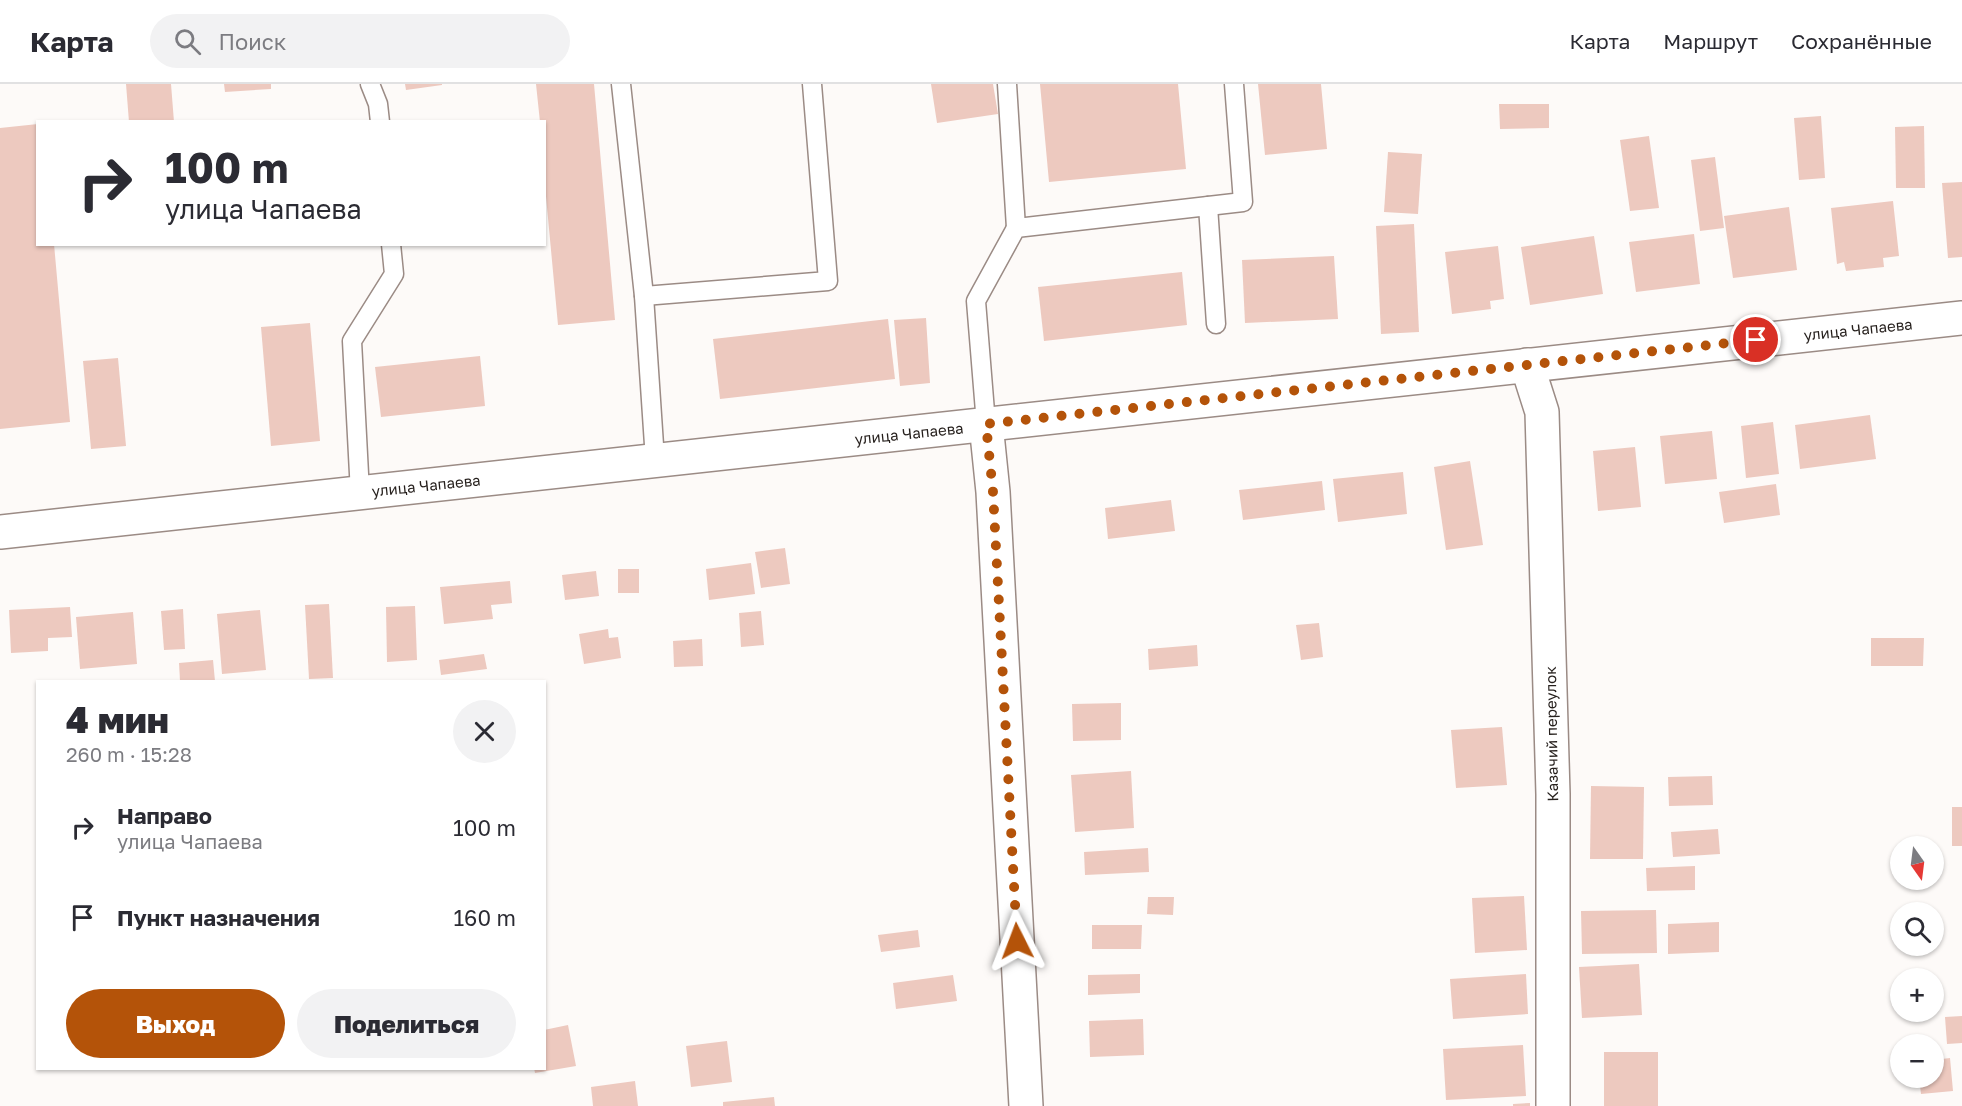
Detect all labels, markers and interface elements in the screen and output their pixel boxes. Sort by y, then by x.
search box [150,14,570,68]
text: Карта [30,25,114,58]
icon: search [171,25,204,58]
text: Поиск [219,28,286,55]
text: Карта [1569,28,1630,54]
text: Маршрут [1663,28,1758,54]
text: Сохранённые [1791,28,1932,54]
text: 100 m [165,142,288,192]
icon: right [66,144,144,222]
text: улица Чапаева [165,193,362,225]
pin [1730,314,1781,365]
street label: улица Чапаева [1803,314,1913,344]
icon: arrive [1739,323,1772,356]
street label: улица Чапаева [854,418,964,448]
street label: улица Чапаева [371,470,481,500]
street label: Казачий переулок [1541,666,1561,802]
text: 4 мин [66,698,169,741]
button: close [453,700,516,763]
text: 260 m · 15:28 [66,742,192,766]
text: Направо [117,802,212,829]
icon: right [66,811,99,844]
text: 100 m [453,814,516,841]
text: улица Чапаева [117,829,263,853]
north arrow [1890,836,1944,890]
map controls [1890,836,1944,1088]
icon: arrive [66,901,99,934]
button: search [1890,902,1944,956]
text: Пункт назначения [117,904,320,931]
text: 160 m [453,904,516,931]
position arrow [985,909,1049,973]
button: + [1890,968,1944,1022]
button: Выход [66,989,285,1058]
button: Поделиться [297,989,516,1058]
button: − [1890,1034,1944,1088]

